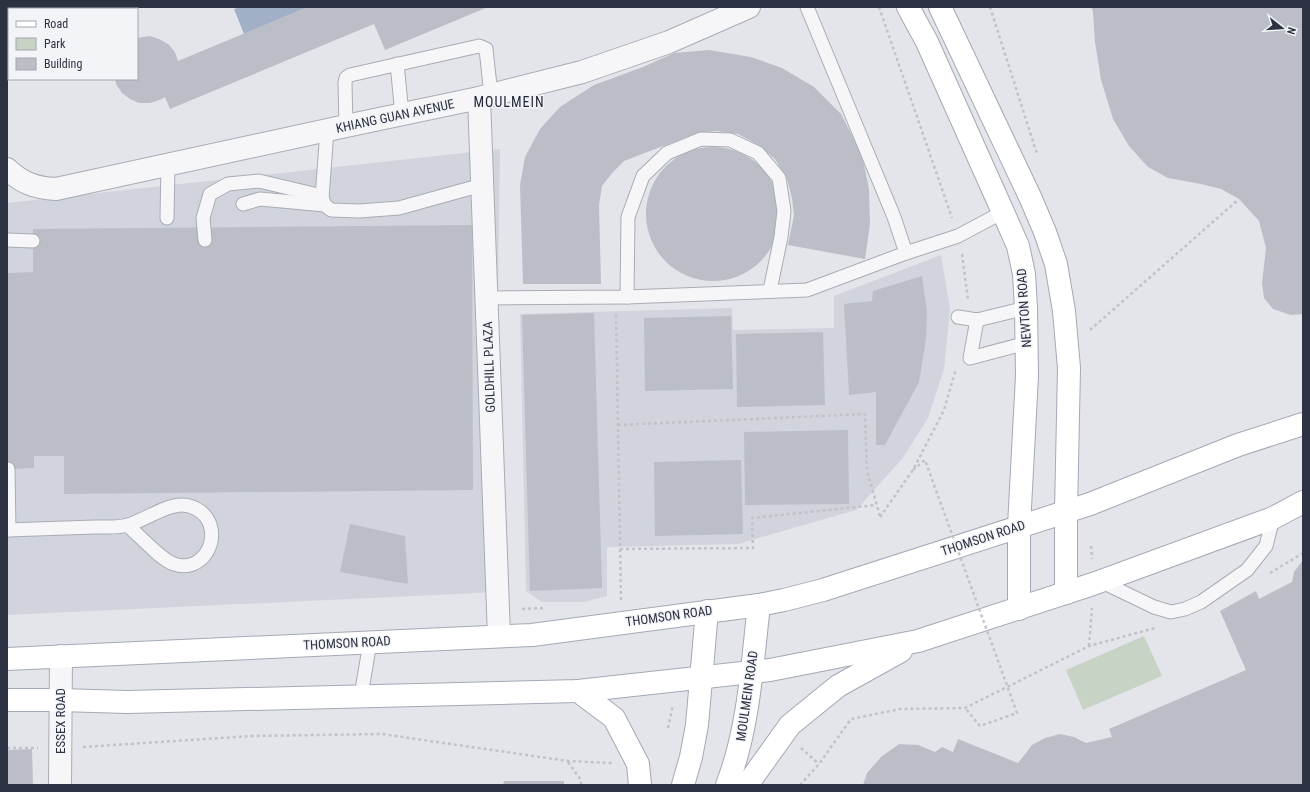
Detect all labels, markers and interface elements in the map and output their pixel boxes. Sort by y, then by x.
legend [8,8,138,80]
north arrow [1262,8,1302,48]
text: Road [44,17,68,31]
text: N [1284,26,1298,36]
text: Park [44,37,66,51]
text: Building [44,57,82,71]
district label: MOULMEIN [473,94,545,110]
street label: KHIANG GUAN AVENUE [334,96,456,136]
street label: NEWTON ROAD [1014,268,1034,348]
street label: GOLDHILL PLAZA [480,321,498,413]
street label: THOMSON ROAD [939,517,1027,559]
street label: THOMSON ROAD [625,602,713,630]
street label: THOMSON ROAD [303,633,391,653]
street label: MOULMEIN ROAD [733,650,761,742]
street label: ESSEX ROAD [53,688,68,754]

